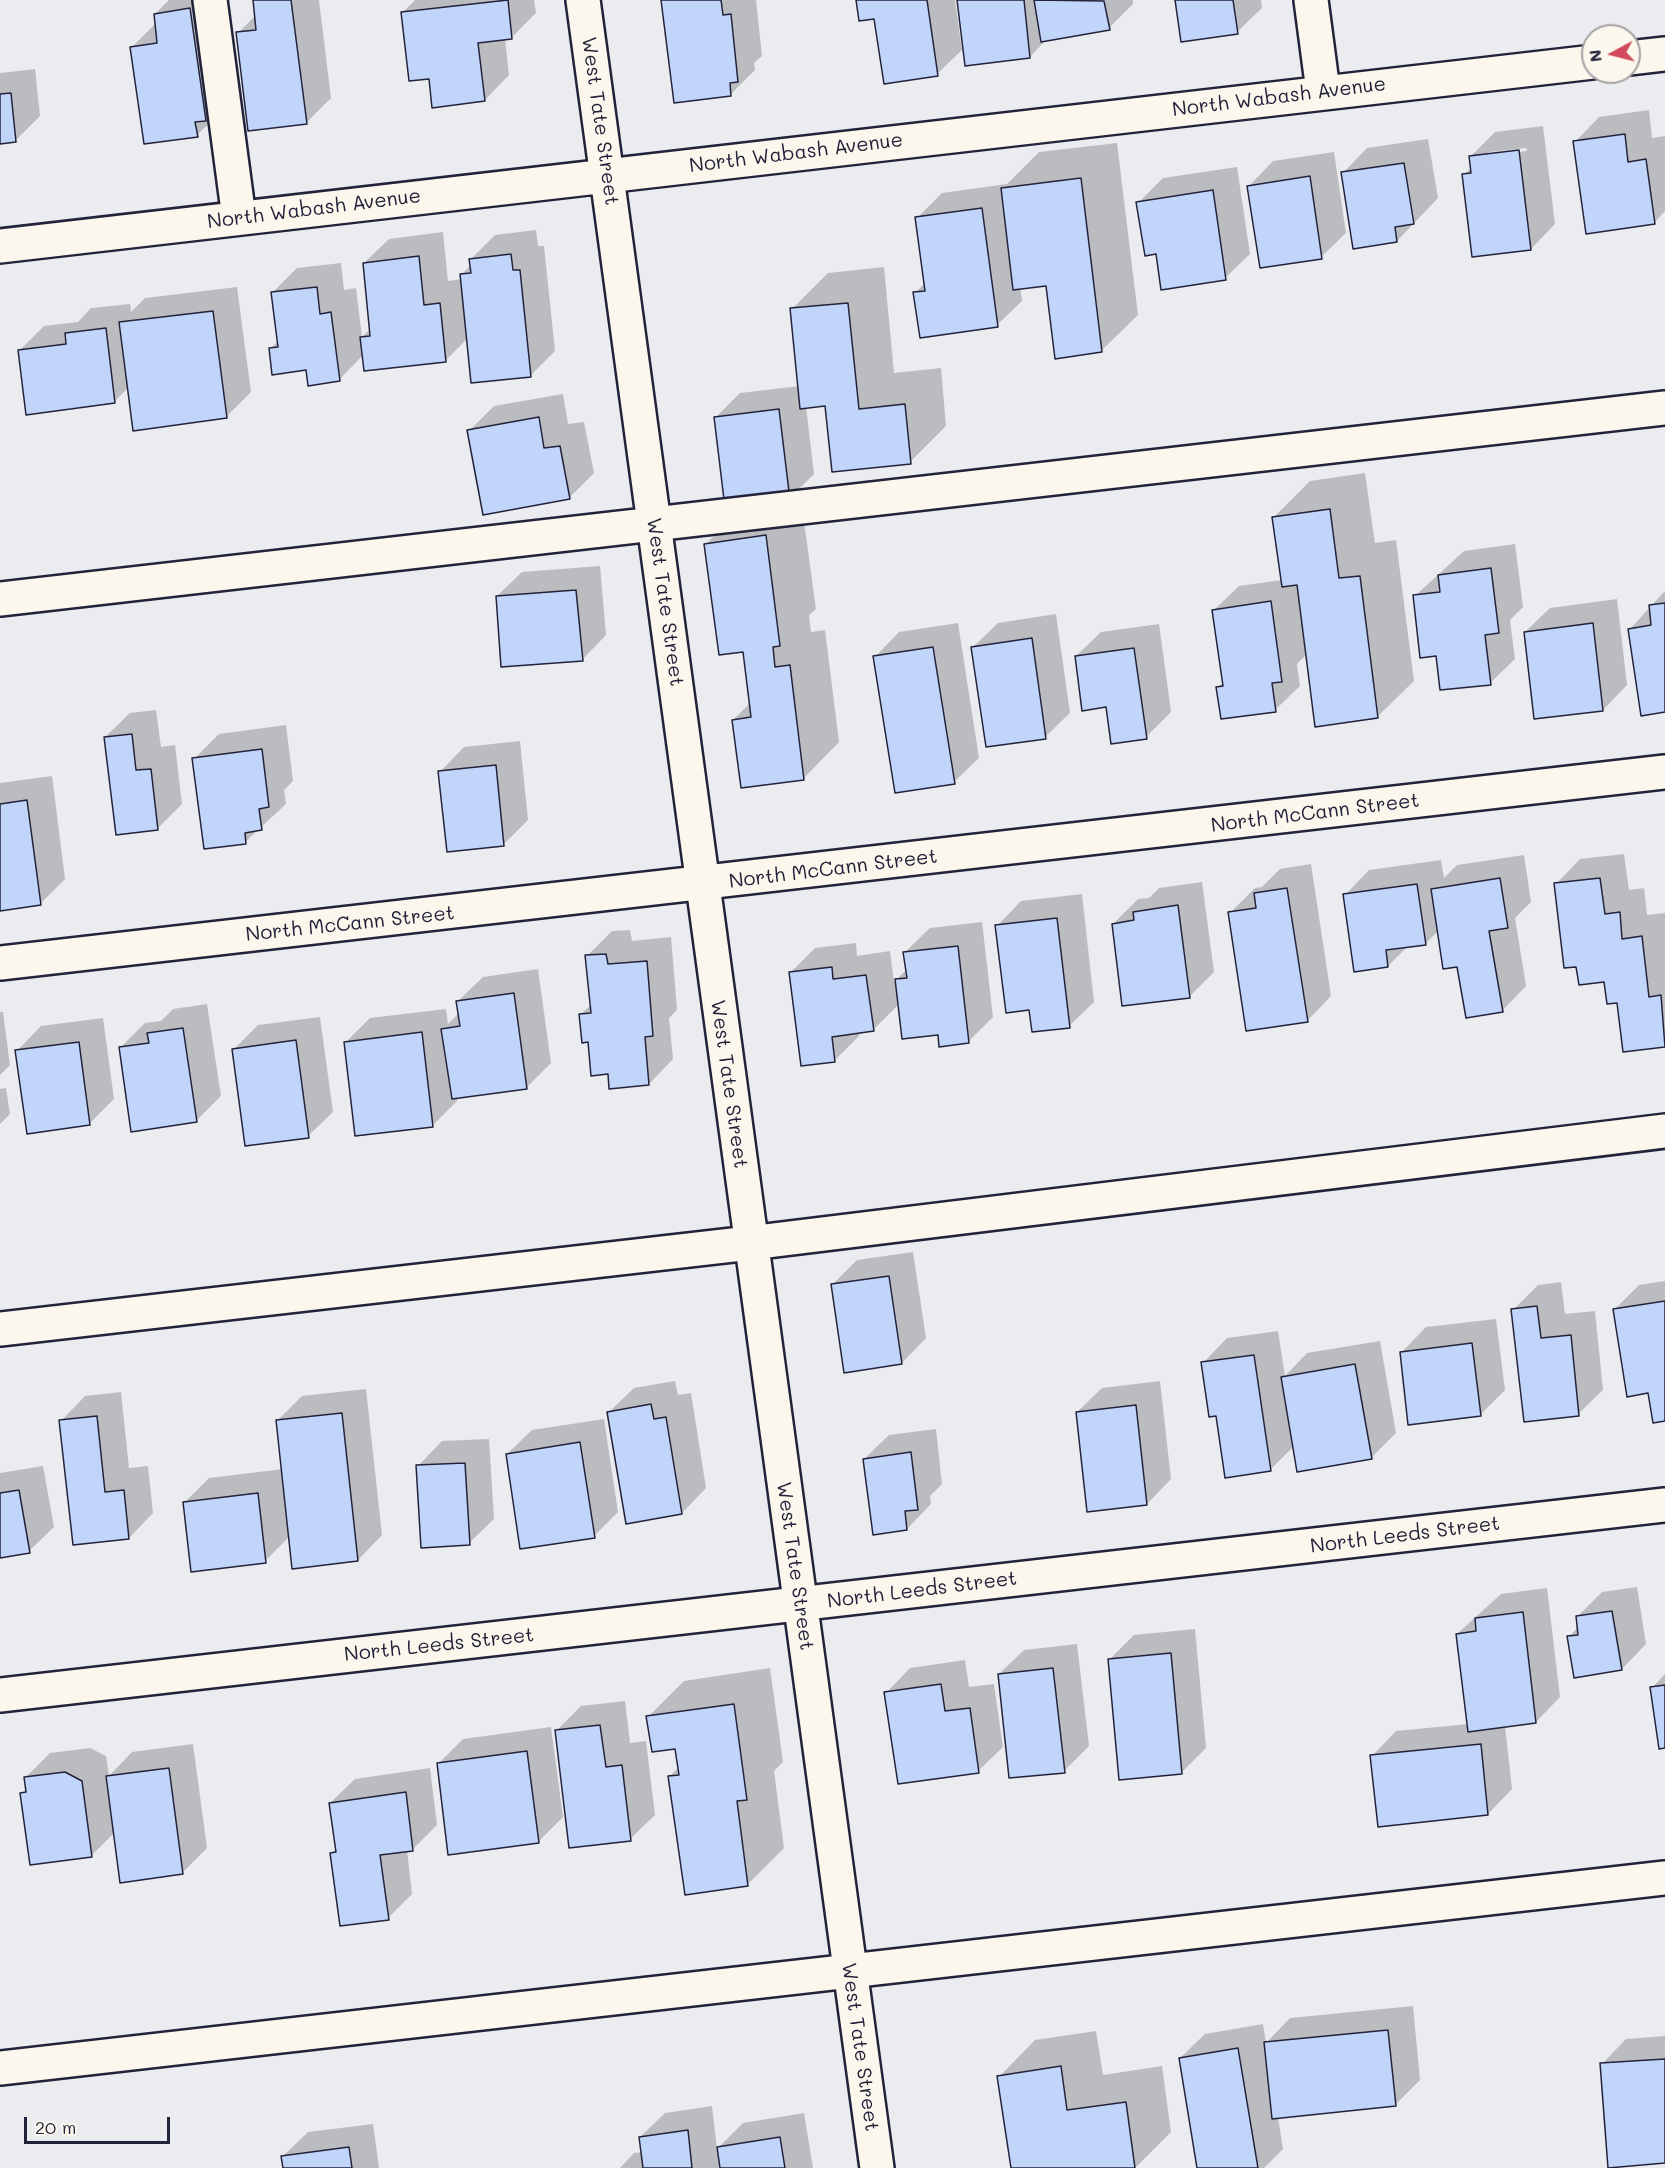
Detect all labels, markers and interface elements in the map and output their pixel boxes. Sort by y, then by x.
north arrow [1581,24,1641,84]
street label: West Tate Street [576,35,624,207]
text: N [1583,49,1606,63]
street label: North Wabash Avenue [1171,72,1387,122]
street label: North Wabash Avenue [688,128,904,178]
street label: North Wabash Avenue [206,184,422,234]
street label: West Tate Street [641,516,689,688]
street label: North McCann Street [1209,788,1421,838]
street label: North McCann Street [727,844,939,894]
street label: North McCann Street [244,901,456,947]
street label: West Tate Street [705,998,753,1170]
street label: West Tate Street [771,1480,819,1652]
street label: North Leeds Street [1309,1511,1501,1559]
street label: North Leeds Street [826,1566,1018,1614]
street label: North Leeds Street [343,1623,535,1667]
street label: West Tate Street [836,1961,884,2133]
scale bar [27,2105,172,2143]
text: 20 m [35,2115,76,2139]

